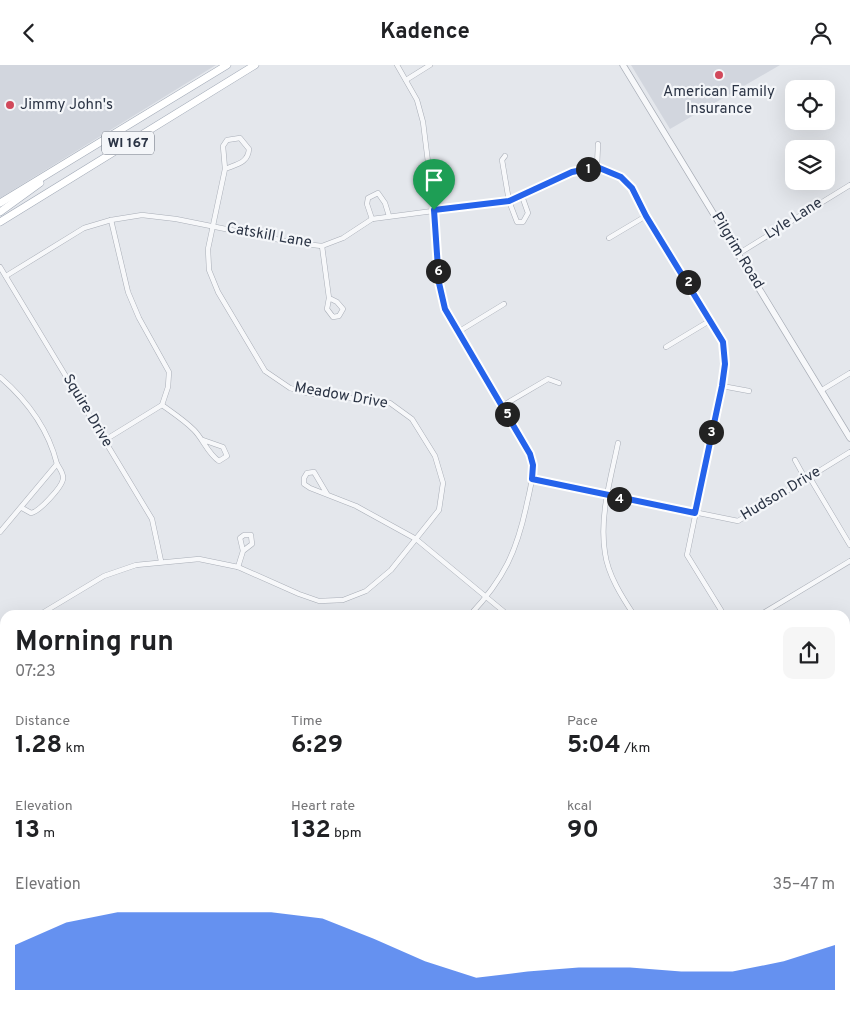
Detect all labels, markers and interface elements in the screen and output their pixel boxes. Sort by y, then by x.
icon: back [15,19,43,47]
text: Kadence [380,19,470,46]
icon: person [807,19,835,47]
marker: American Family Insurance [713,69,725,81]
map controls [785,80,835,190]
button: locate [785,80,835,130]
place label: American Family Insurance [663,83,775,119]
place label: Jimmy John's [20,96,113,115]
marker: Jimmy John's [4,99,16,111]
road number: WI 167 [102,131,154,155]
button: layers [785,140,835,190]
pin: 1 [576,157,600,181]
pin [413,159,455,210]
text: 1 [586,161,591,178]
icon: arrive [420,166,448,194]
street label: Lyle Lane [762,194,826,244]
street label: Pilgrim Road [707,209,767,293]
street label: Catskill Lane [225,219,313,253]
pin: 6 [426,259,450,283]
text: 6 [434,263,443,280]
pin: 2 [676,269,700,295]
text: 2 [684,274,693,291]
street label: Squire Drive [58,371,116,451]
street label: Meadow Drive [293,378,389,414]
pin: 5 [494,401,520,427]
text: 5 [503,406,512,423]
pin: 3 [698,419,724,445]
text: 3 [707,424,716,441]
street label: Hudson Drive [738,463,824,525]
pin: 4 [606,487,632,511]
text: 4 [615,491,624,508]
text: Morning run [15,625,174,661]
button: share [783,627,835,679]
text: 07:23 [15,662,56,682]
text: Distance [15,713,70,730]
text: Time [291,713,322,730]
text: Pace [567,713,598,730]
text: 1.28 [15,730,62,762]
text: 6:29 [291,730,343,762]
text: 5:04 [567,730,621,762]
text: km [62,740,85,757]
text: /km [621,740,650,757]
text: Elevation [15,798,73,815]
text: Heart rate [291,798,355,815]
text: kcal [567,798,592,815]
text: 13 [15,815,40,847]
text: 132 [291,815,331,847]
text: 90 [567,815,599,847]
text: m [40,825,55,842]
text: bpm [331,825,362,842]
text: Elevation [15,875,81,895]
text: 35–47 m [772,875,835,895]

